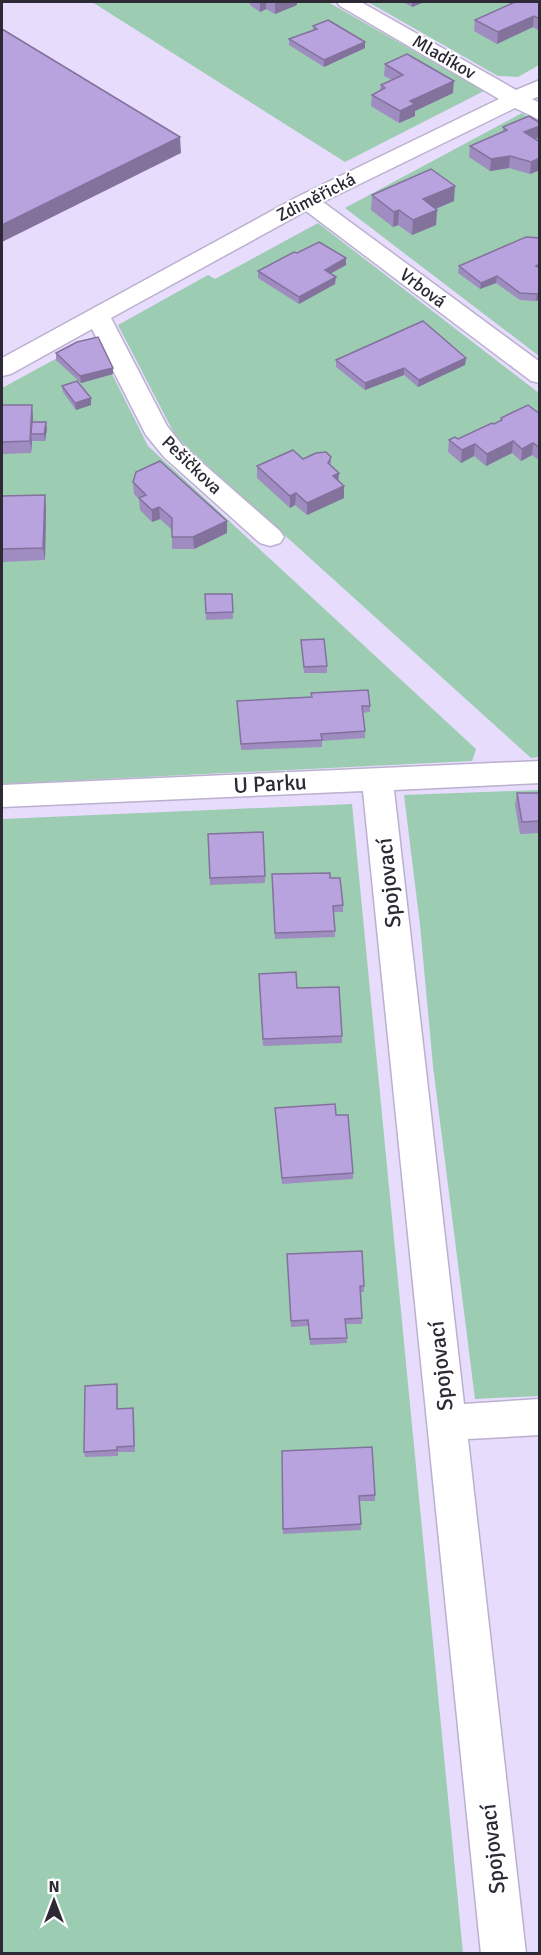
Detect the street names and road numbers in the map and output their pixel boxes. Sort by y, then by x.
street label: Mladíkov [408,30,480,84]
street label: Zdiměřická [273,168,359,226]
street label: Vrbová [395,263,451,313]
street label: Pešičkova [157,431,227,499]
street label: U Parku [233,768,307,799]
street label: Spojovací [370,837,407,929]
street label: Spojovací [422,1320,459,1412]
street label: Spojovací [474,1803,511,1895]

